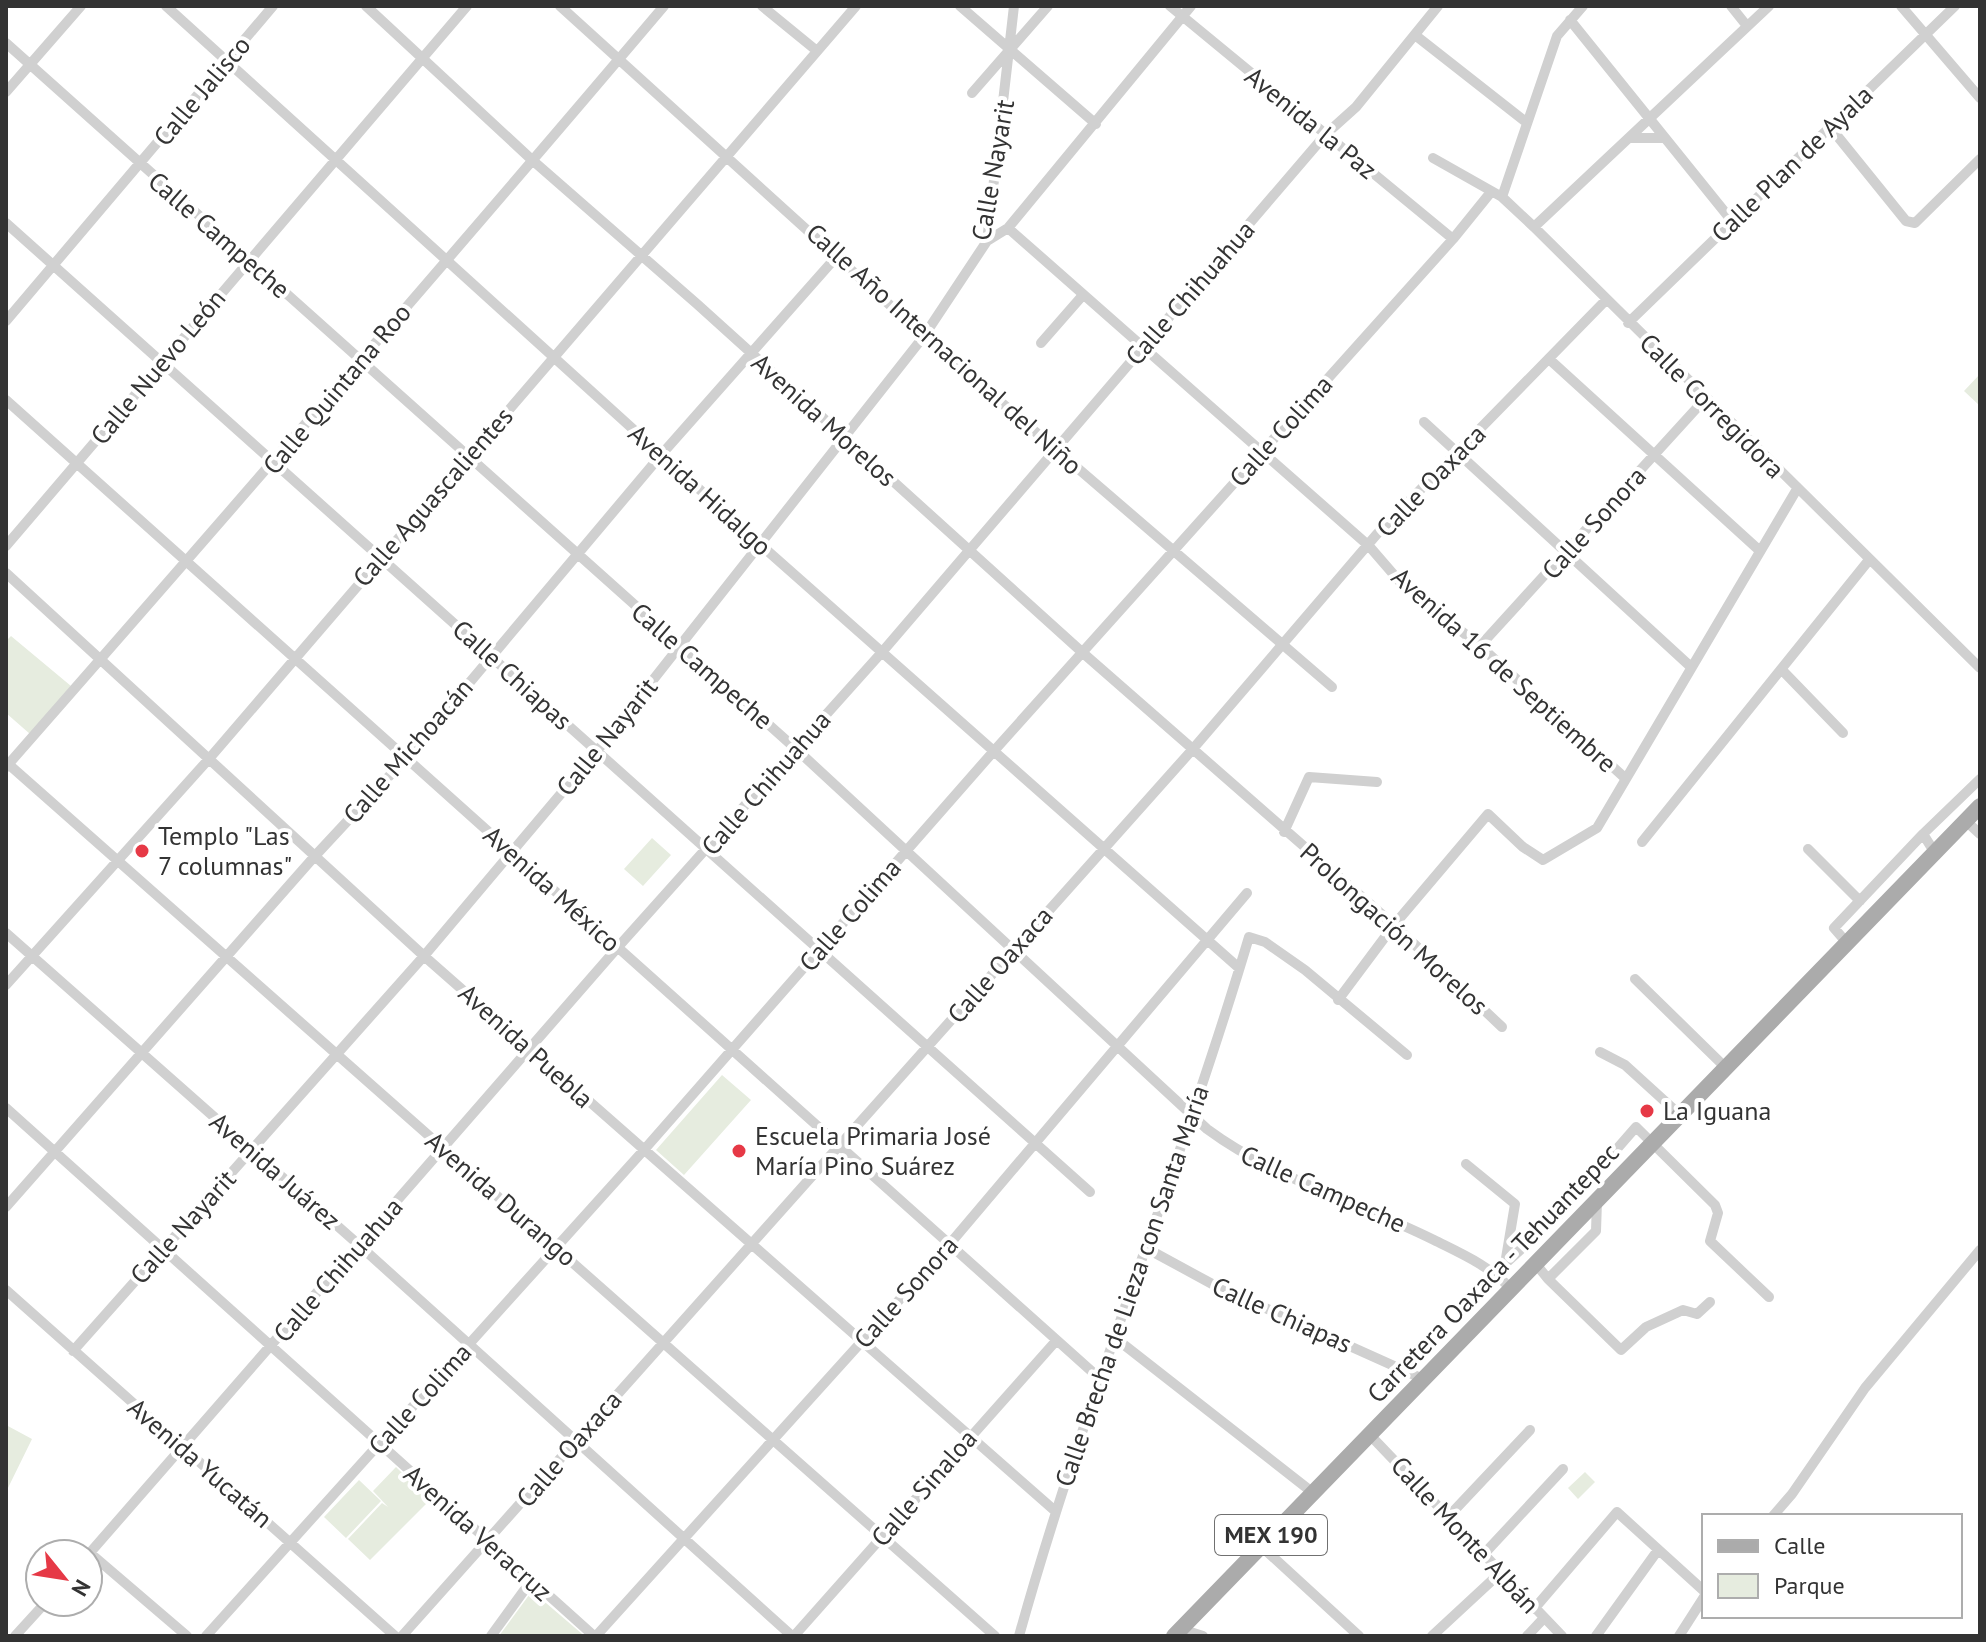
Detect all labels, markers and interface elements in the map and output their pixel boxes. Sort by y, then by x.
street label: Calle Jalisco [146,29,257,152]
street label: Avenida la Paz [1239,59,1384,186]
street label: Calle Plan de Ayala [1704,78,1879,249]
street label: Calle Nayarit [964,97,1021,243]
street label: Calle Campeche [142,164,297,305]
street label: Calle Chihuahua [1118,214,1261,372]
street label: Calle Año Internacional del Niño [799,216,1089,481]
street label: Calle Nuevo León [83,282,232,451]
street label: Calle Quintana Roo [255,296,418,481]
street label: Calle Corregidora [1633,326,1792,485]
street label: Avenida Morelos [745,346,904,493]
street label: Calle Colima [1222,368,1339,493]
street label: Calle Aguascalientes [345,400,520,593]
street label: Avenida Hidalgo [622,417,779,563]
street label: Calle Oaxaca [1369,417,1493,544]
street label: Calle Sonora [1534,460,1653,586]
street label: Avenida 16 de Septiembre [1385,560,1624,779]
street label: Calle Campeche [625,595,780,736]
street label: Calle Chiapas [446,612,579,737]
street label: Calle Michoacán [336,671,480,830]
street label: Calle Nayarit [549,671,664,803]
street label: Calle Chihuahua [694,704,837,862]
street label: Avenida México [477,818,628,959]
place label: Templo "Las 7 columnas" [158,819,292,882]
street label: Prolongación Morelos [1293,835,1495,1022]
marker: Templo "Las 7 columnas" [133,842,151,860]
street label: Calle Colima [792,851,908,978]
street label: Calle Oaxaca [940,899,1059,1030]
street label: Avenida Puebla [452,976,601,1115]
street label: Calle Brecha de Lieza con Santa María [1047,1081,1216,1491]
place label: La Iguana [1663,1094,1771,1127]
marker: La Iguana [1638,1102,1656,1120]
street label: Avenida Juárez [203,1105,348,1236]
place label: Escuela Primaria José María Pino Suárez [755,1119,991,1182]
street label: Avenida Durango [419,1124,584,1273]
street label: Carretera Oaxaca - Tehuantepec [1360,1136,1626,1409]
street label: Calle Campeche [1236,1137,1411,1240]
marker: Escuela Primaria José María Pino Suárez [730,1142,748,1160]
street label: Calle Nayarit [123,1162,243,1291]
street label: Calle Chihuahua [266,1191,409,1349]
street label: Calle Sonora [846,1229,965,1355]
street label: Calle Chiapas [1207,1269,1357,1360]
street label: Calle Colima [361,1336,478,1461]
street label: Calle Oaxaca [509,1383,628,1514]
street label: Avenida Yucatán [121,1391,280,1535]
street label: Calle Sinaloa [864,1422,984,1553]
street label: Calle Monte Albán [1384,1449,1547,1620]
street label: Avenida Veracruz [397,1457,559,1608]
legend [1702,1514,1962,1618]
road number: MEX 190 [1215,1515,1327,1555]
text: Calle [1774,1530,1825,1561]
north arrow [24,1538,104,1618]
text: Parque [1774,1570,1845,1601]
text: N [66,1575,97,1601]

